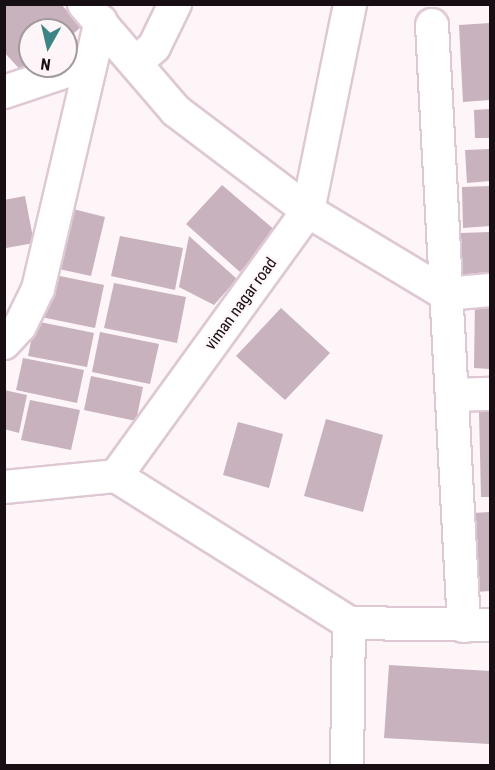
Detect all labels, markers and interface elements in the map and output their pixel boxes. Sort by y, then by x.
north arrow [18,18,78,78]
text: N [40,54,52,74]
street label: viman nagar road [201,254,281,354]

